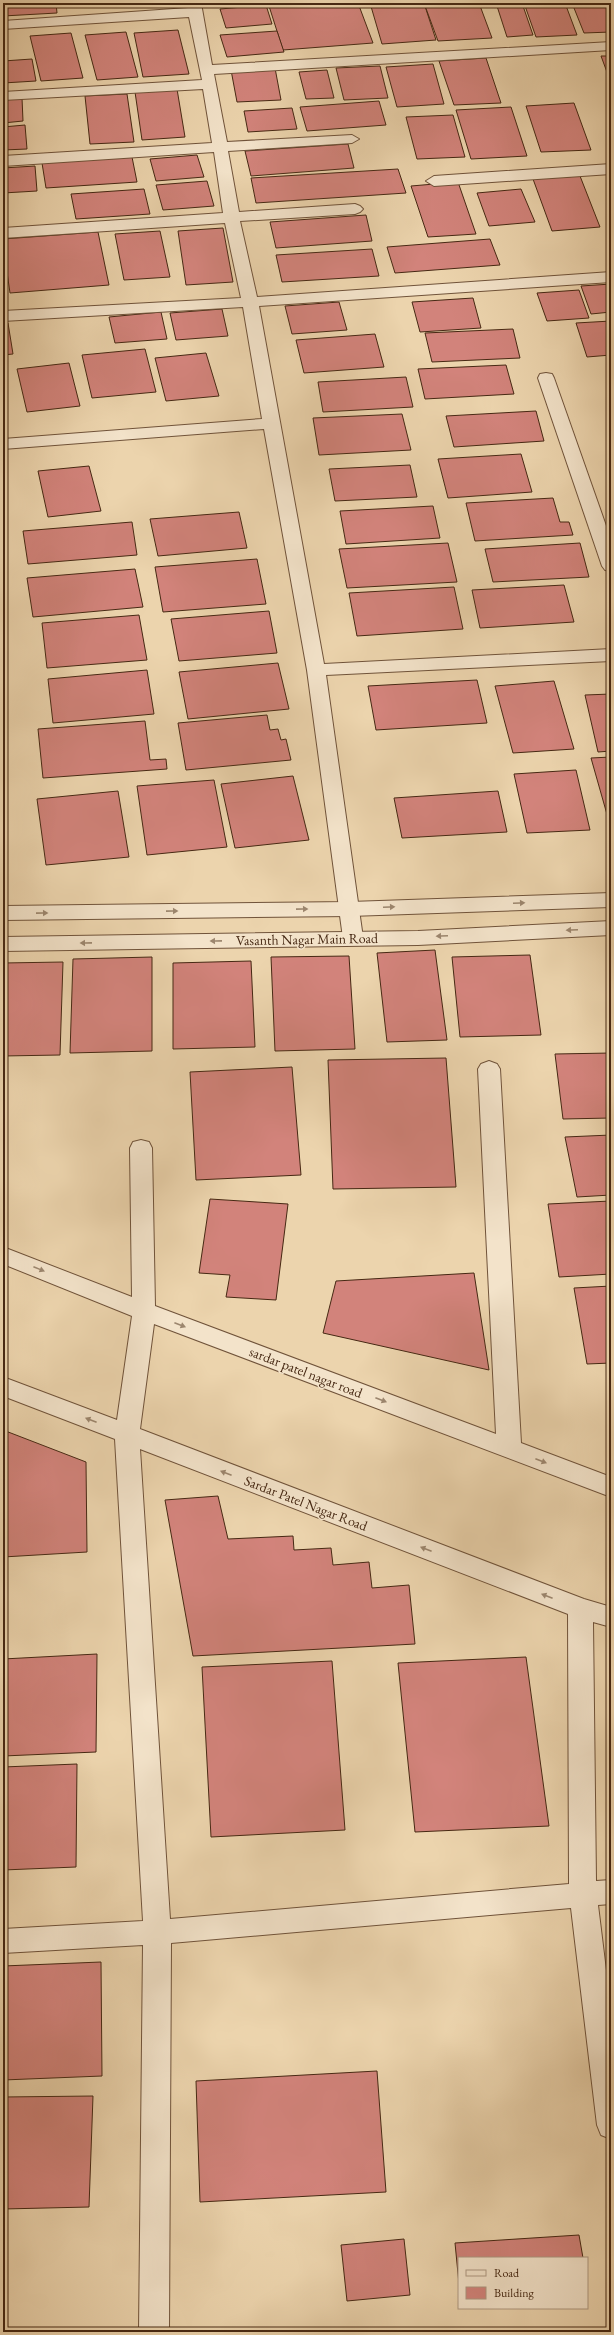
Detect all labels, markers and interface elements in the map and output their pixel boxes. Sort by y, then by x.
one-way arrow [513,900,526,906]
one-way arrow [383,904,395,911]
one-way arrow [296,906,309,912]
one-way arrow [166,908,179,914]
one-way arrow [36,909,48,916]
one-way arrow [565,927,578,933]
street label: Vasanth Nagar Main Road [236,929,379,949]
one-way arrow [436,933,448,940]
one-way arrow [209,938,222,944]
one-way arrow [79,940,92,946]
one-way arrow [34,1266,45,1272]
one-way arrow [175,1322,187,1328]
street label: sardar patel nagar road [247,1342,366,1402]
one-way arrow [375,1398,387,1404]
one-way arrow [84,1417,96,1423]
one-way arrow [536,1459,548,1465]
one-way arrow [220,1469,232,1475]
street label: Sardar Patel Nagar Road [242,1471,371,1535]
one-way arrow [420,1546,432,1552]
one-way arrow [541,1592,553,1598]
legend [458,2257,588,2309]
text: Road [494,2265,520,2281]
text: Building [494,2285,535,2301]

